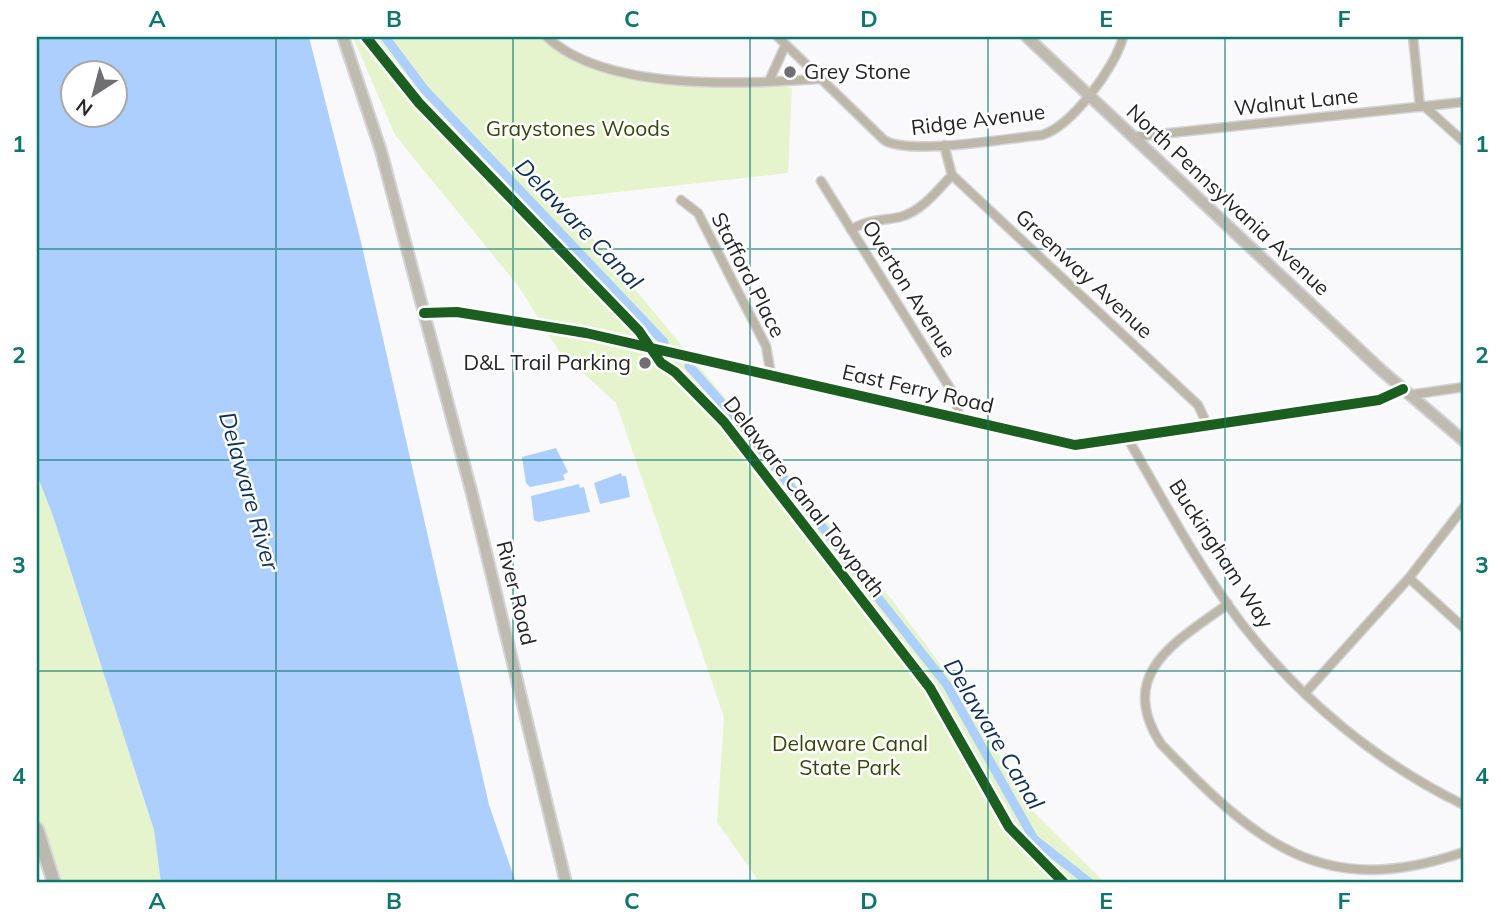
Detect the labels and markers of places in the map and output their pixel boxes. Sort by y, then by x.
place label: Grey Stone [804,58,911,84]
marker: Grey Stone [782,64,798,80]
place label: D&L Trail Parking [463,349,631,375]
marker: D&L Trail Parking [637,355,653,371]

